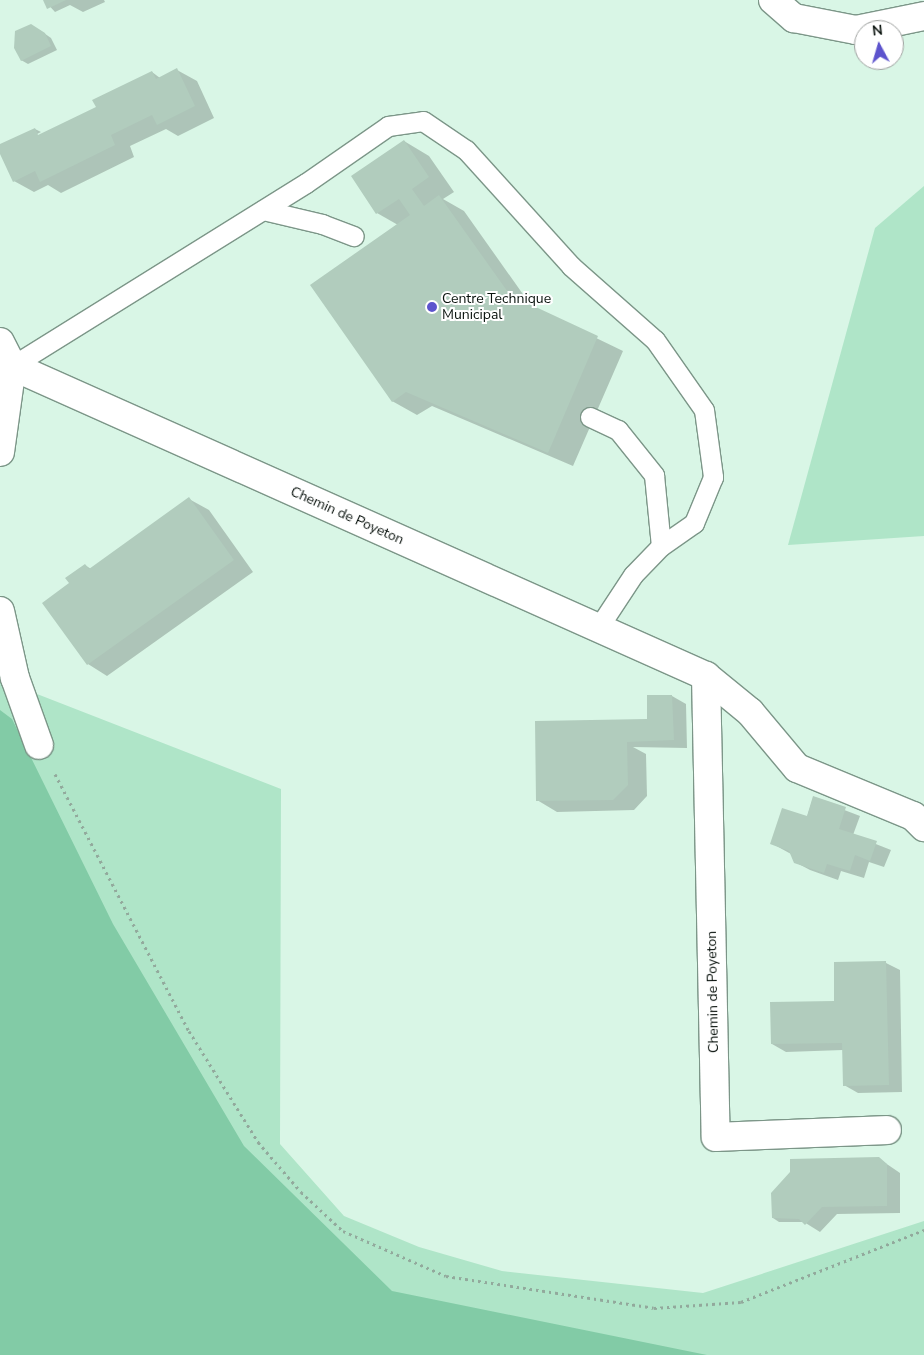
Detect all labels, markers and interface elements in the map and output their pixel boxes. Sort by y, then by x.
north arrow [854,20,904,70]
text: N [871,21,884,41]
place label: Centre Technique Municipal [442,291,551,324]
marker: Centre Technique Municipal [426,301,438,313]
street label: Chemin de Poyeton [288,483,406,549]
street label: Chemin de Poyeton [704,931,722,1053]

